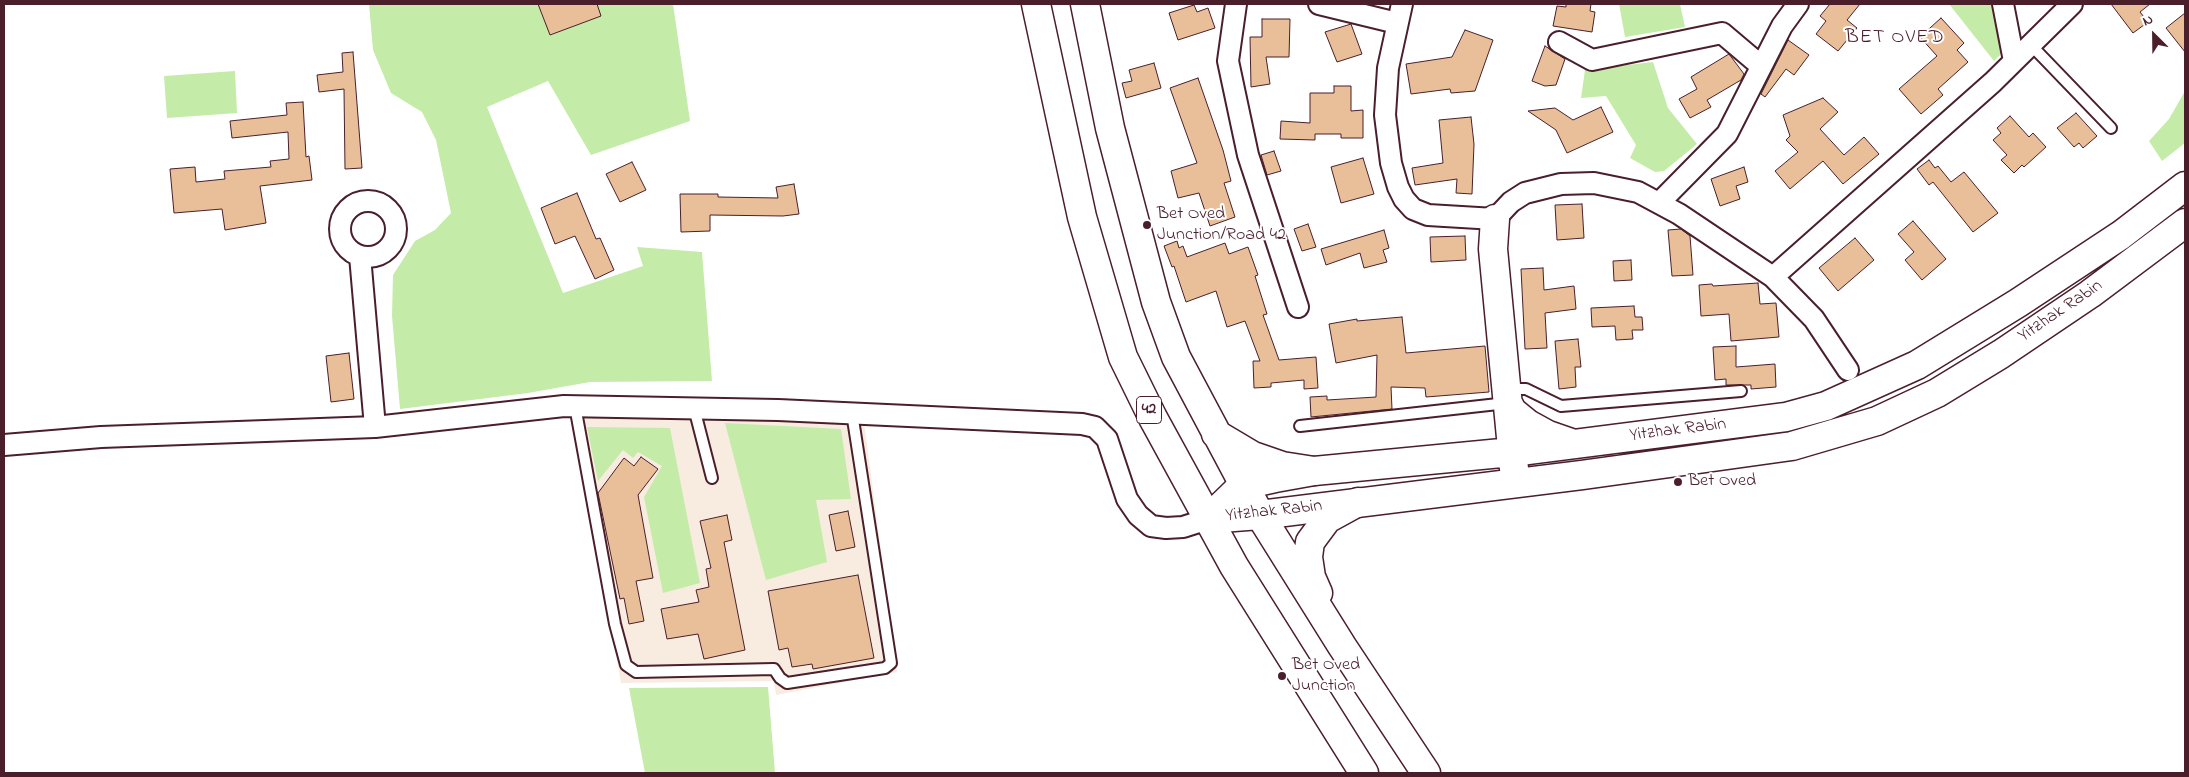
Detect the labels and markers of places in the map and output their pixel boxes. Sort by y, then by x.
place label: Bet Oved Junction/Road 42 [1157,204,1286,246]
marker: Bet Oved Junction/Road 42 [1141,219,1153,231]
place label: Bet Oved [1688,471,1756,493]
marker: Bet Oved [1672,476,1684,488]
place label: Bet Oved Junction [1292,655,1360,698]
marker: Bet Oved Junction [1276,670,1288,682]

